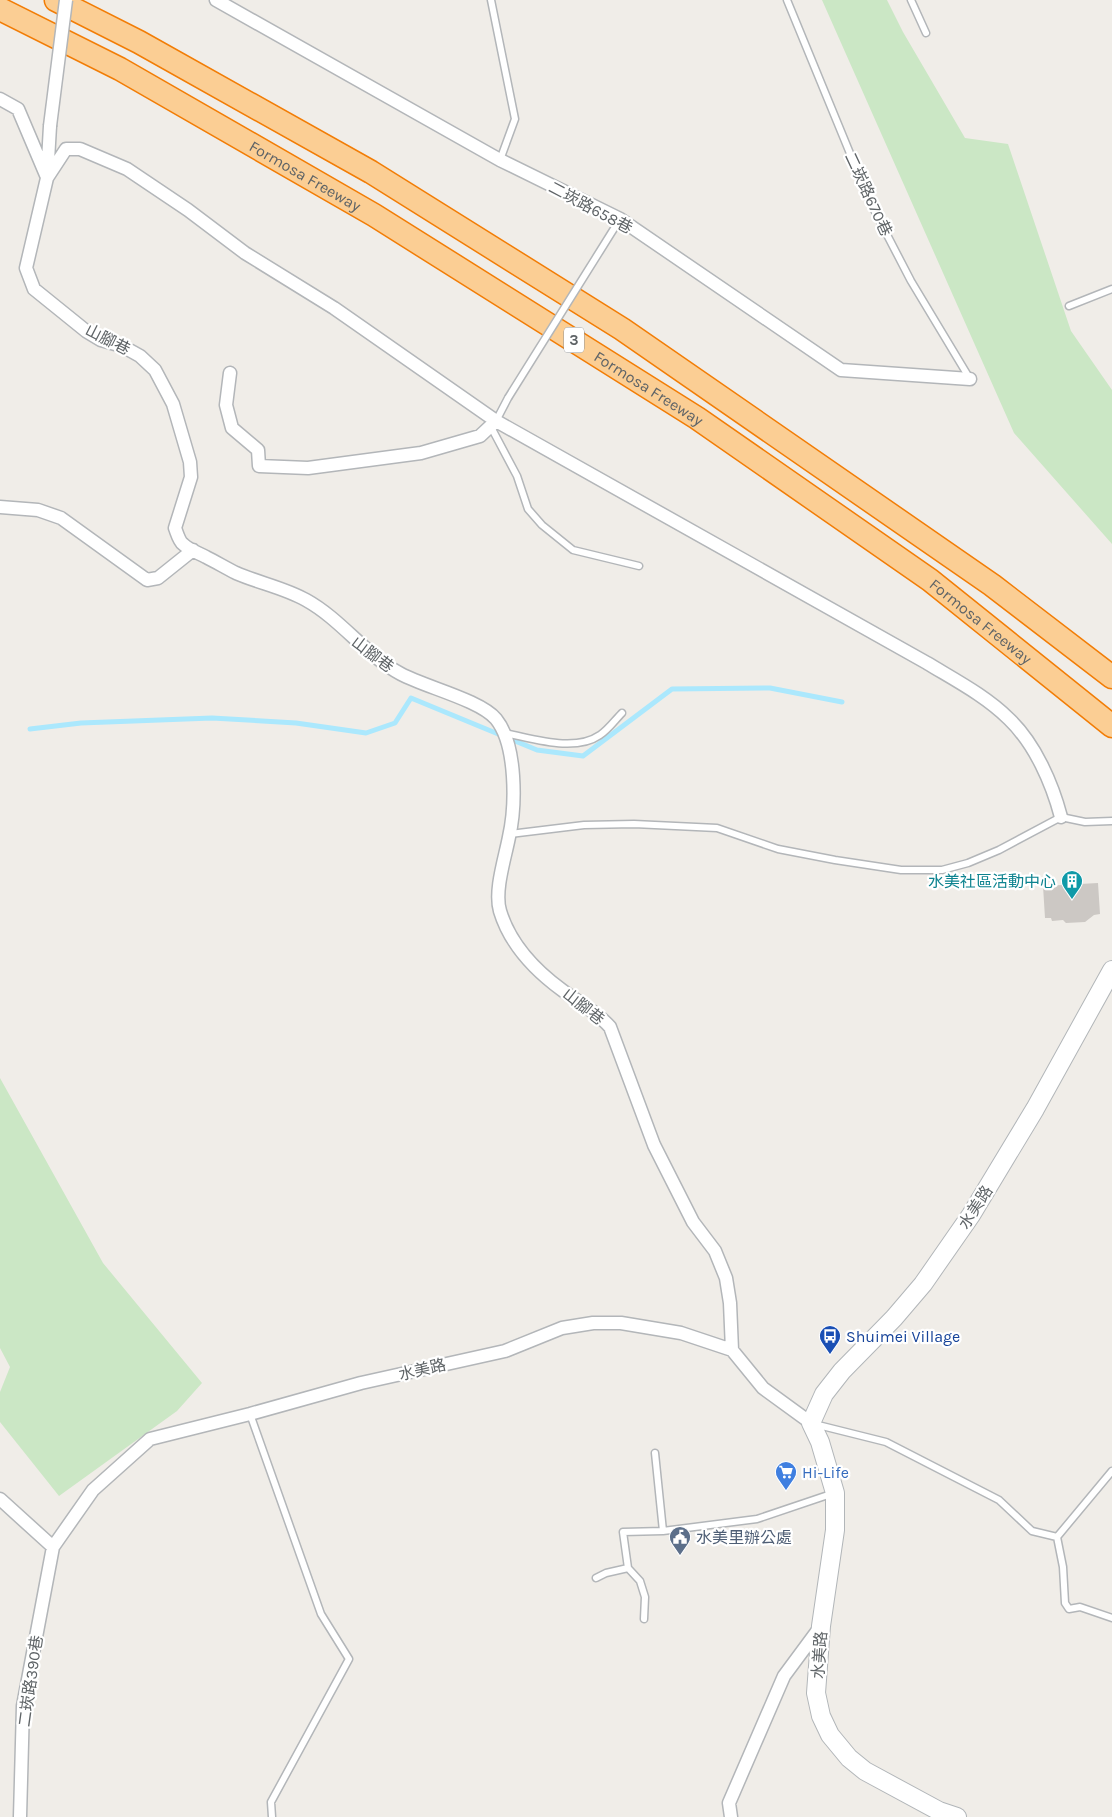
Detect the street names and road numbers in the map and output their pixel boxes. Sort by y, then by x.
street label: Formosa Freeway [246,136,365,216]
street label: 二崁路670巷 [841,149,896,239]
street label: 二崁路658巷 [546,177,636,237]
street label: 山腳巷 [82,320,133,359]
road number: 3 [564,328,584,352]
street label: Formosa Freeway [591,347,708,430]
street label: Formosa Freeway [926,575,1036,669]
street label: 山腳巷 [348,632,398,676]
street label: 山腳巷 [559,984,608,1029]
street label: 水美路 [954,1182,996,1233]
street label: 水美路 [397,1355,448,1384]
street label: 水美路 [808,1630,831,1680]
street label: 二崁路390巷 [15,1634,46,1728]

